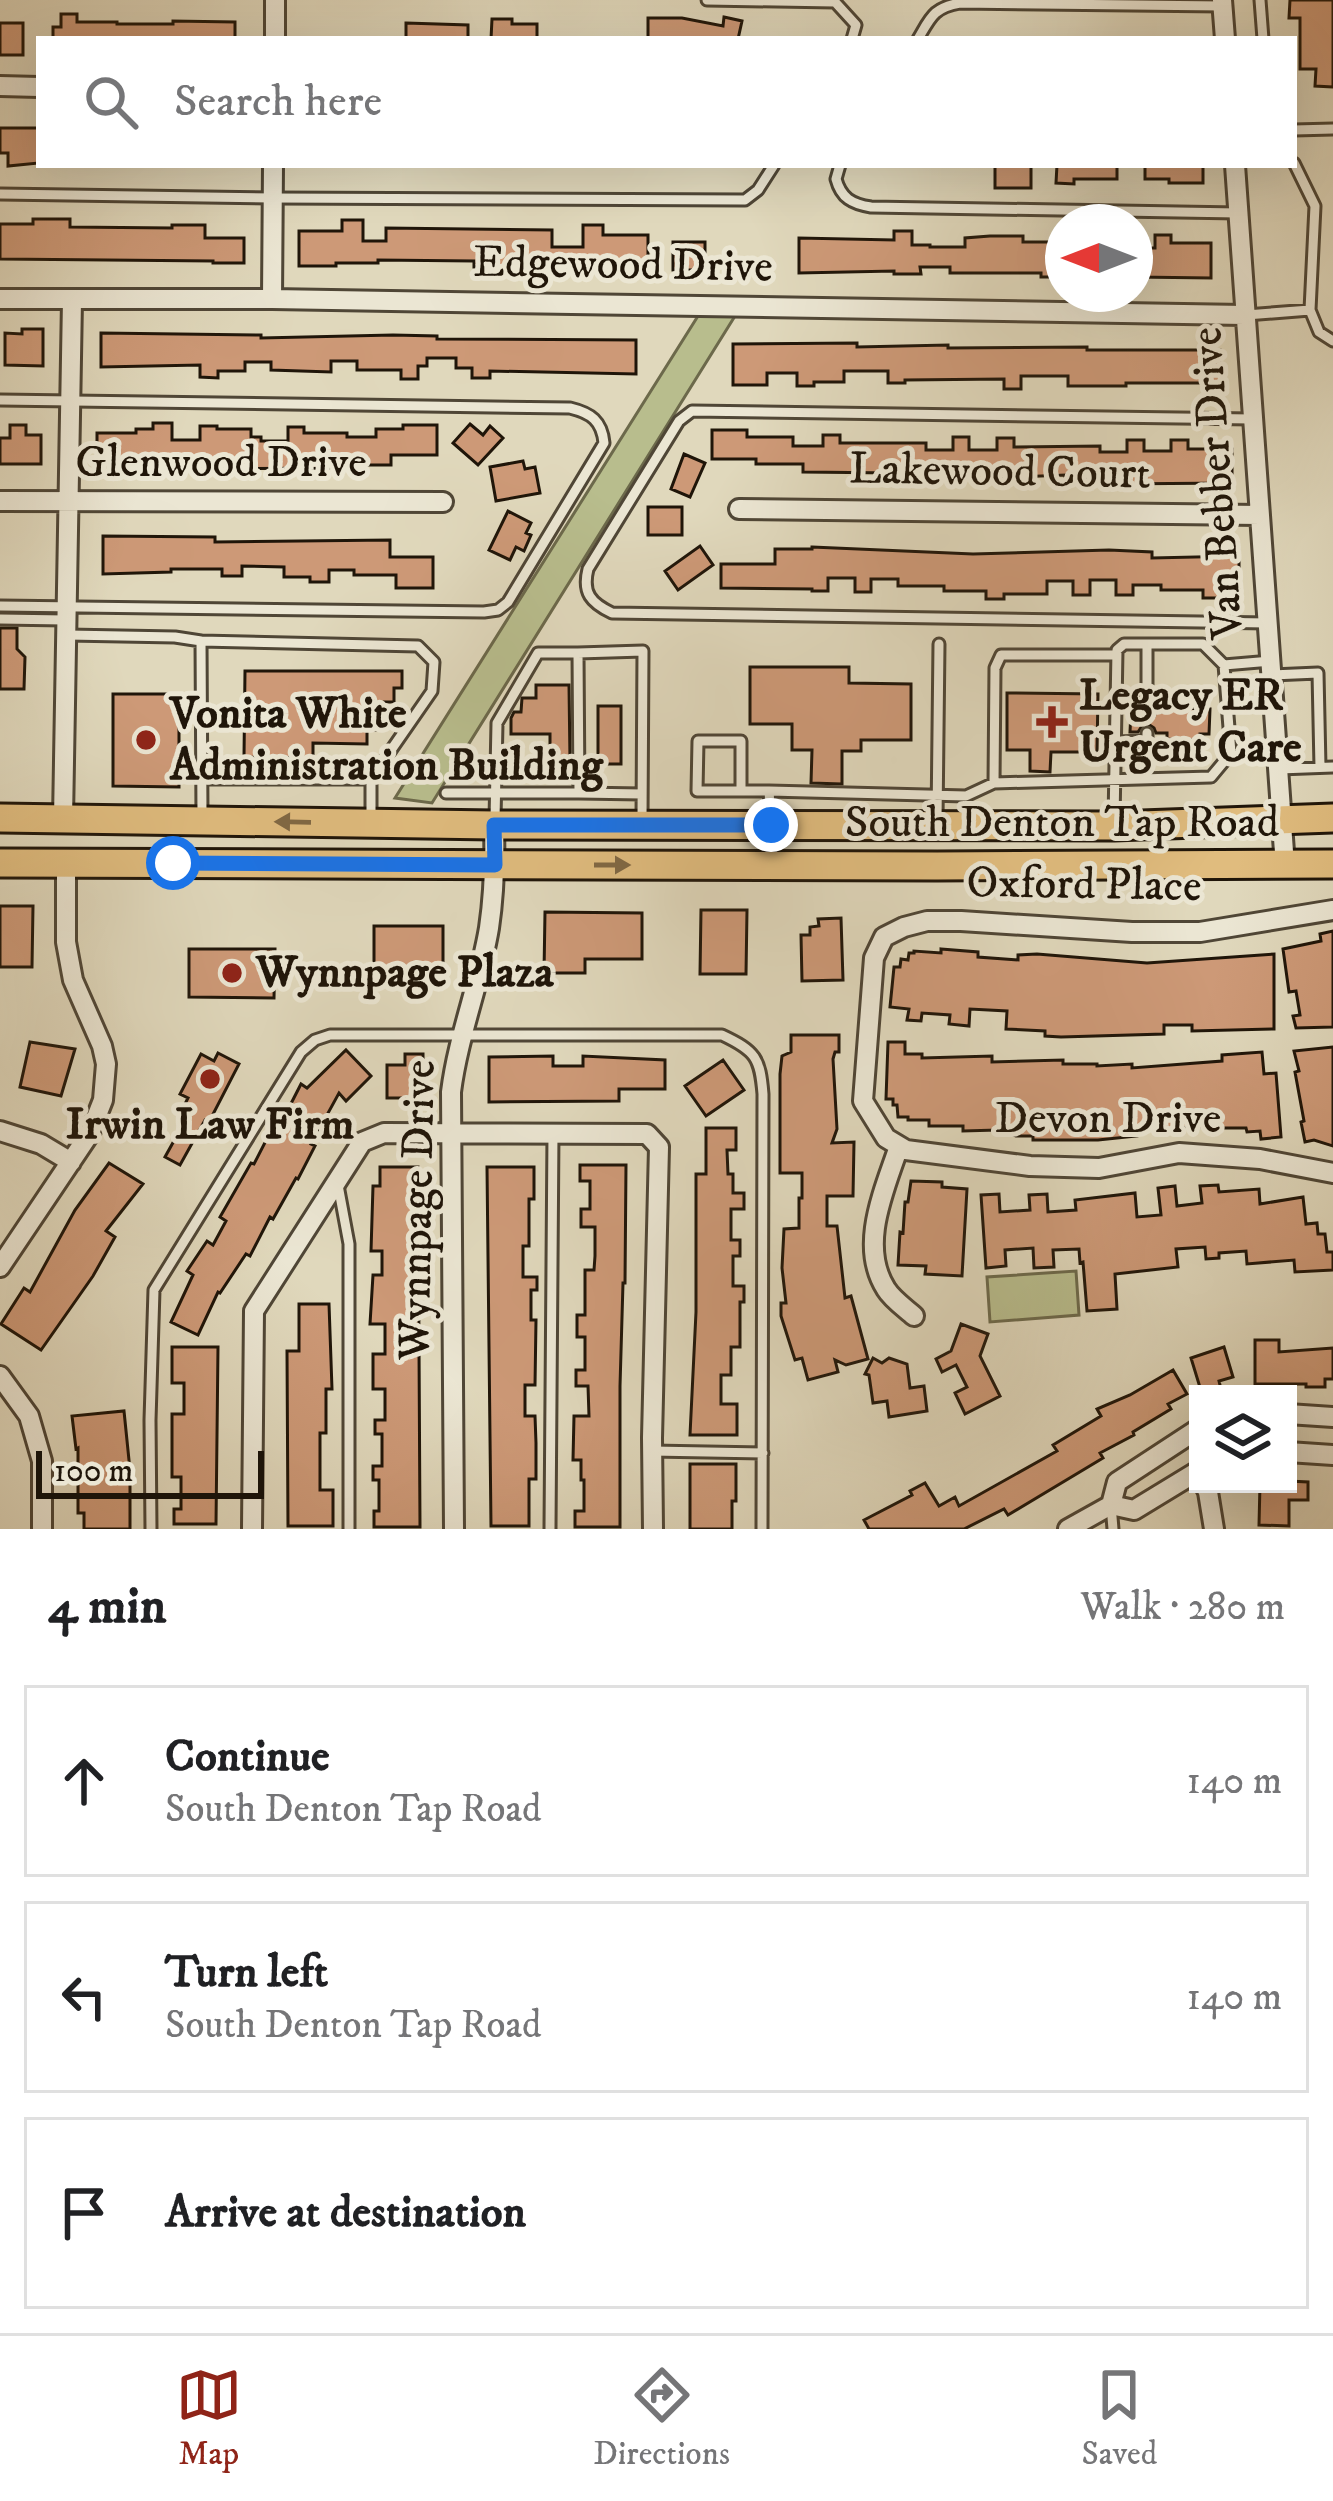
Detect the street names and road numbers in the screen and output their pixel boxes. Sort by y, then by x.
street label: Edgewood Drive [473,234,773,296]
street label: Van Bebber Drive [1179,325,1257,642]
street label: Glenwood Drive [75,435,367,491]
street label: Lakewood Court [849,441,1151,503]
street label: South Denton Tap Road [845,795,1280,851]
street label: Oxford Place [966,855,1202,915]
street label: Wynnpage Drive [387,1059,449,1362]
street label: Devon Drive [995,1091,1222,1147]

